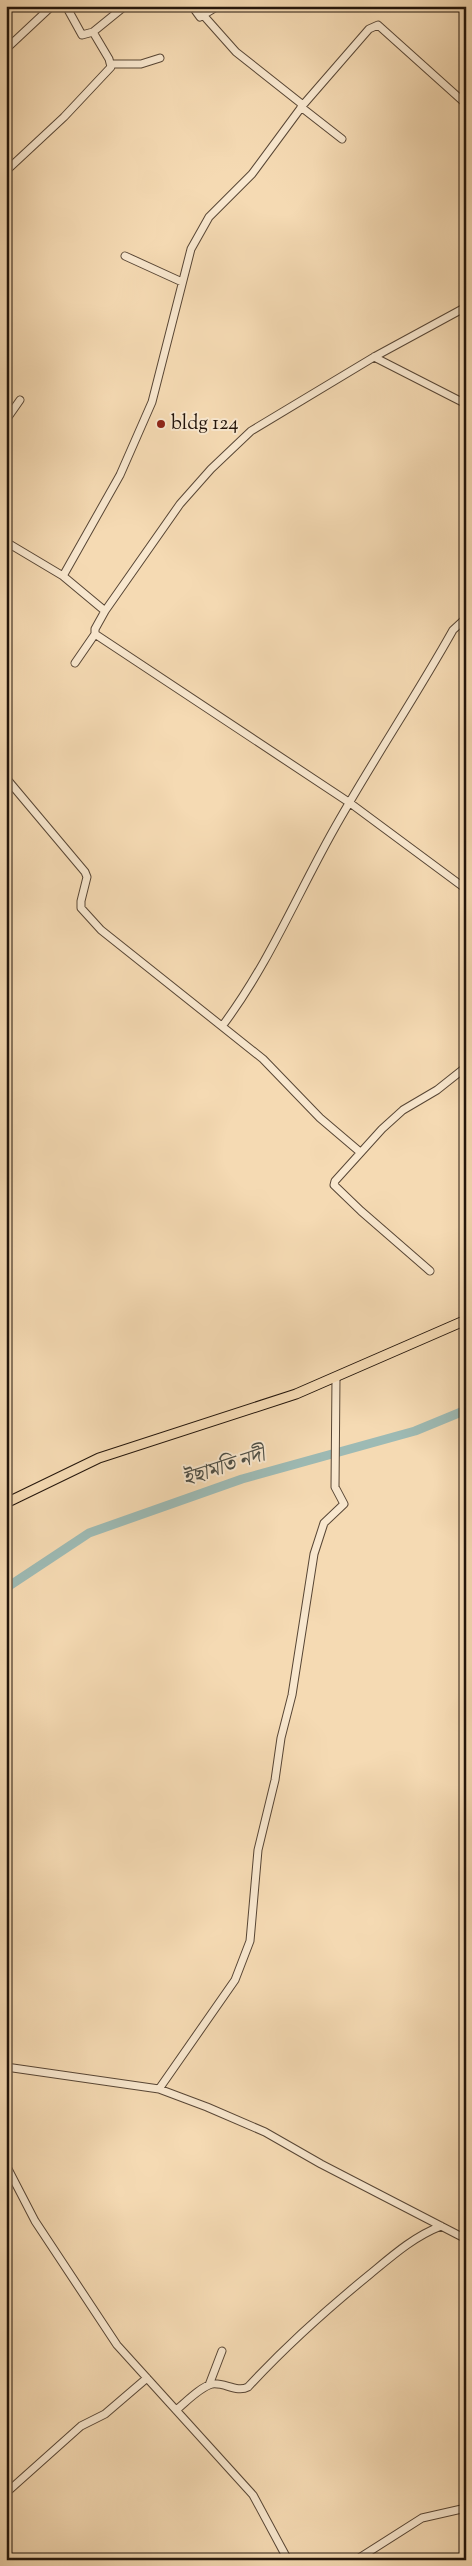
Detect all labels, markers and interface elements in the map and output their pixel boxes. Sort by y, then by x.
place label: bldg 124 [171,410,239,439]
marker: bldg 124 [155,418,167,430]
water label: ইছামতি নদী [179,1440,272,1495]

